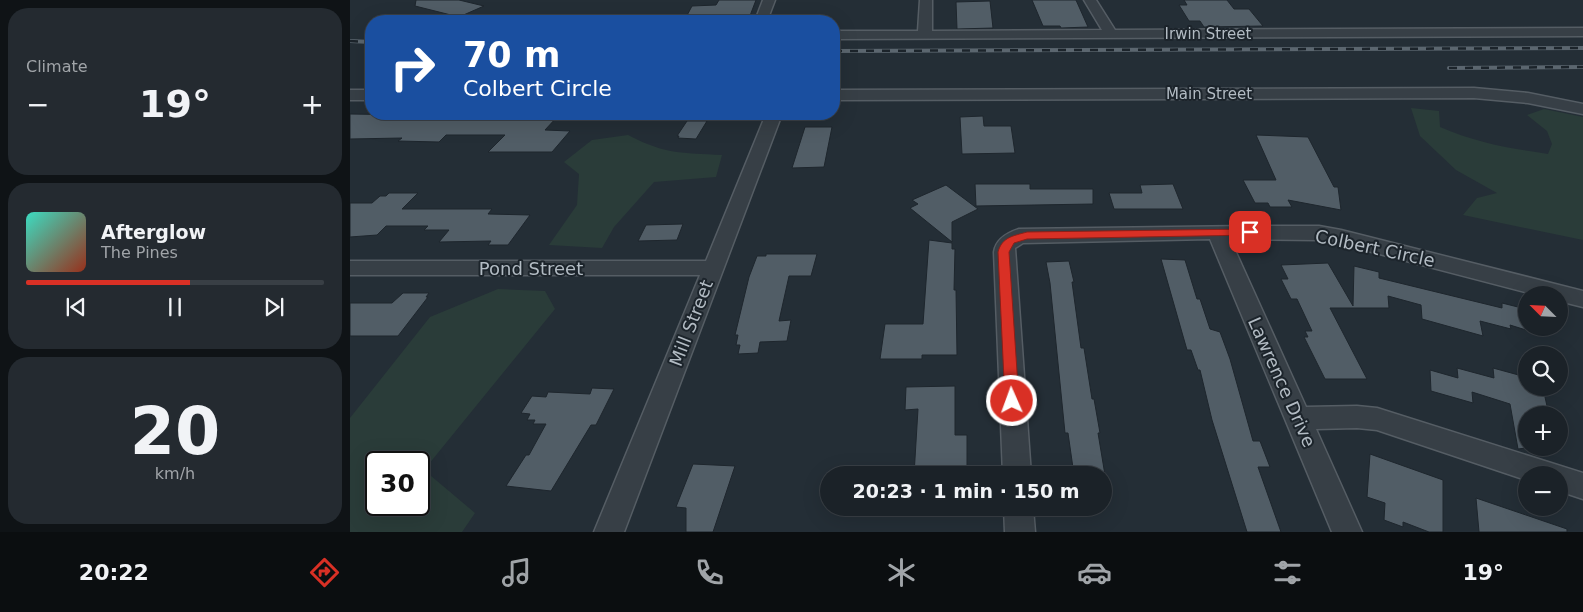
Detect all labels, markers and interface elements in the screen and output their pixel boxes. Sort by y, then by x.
street label: Irwin Street [1165,25,1252,43]
icon: right [380,35,445,100]
text: 70 m [463,35,560,75]
text: Climate [26,57,88,76]
text: Colbert Circle [463,76,612,101]
text: 19° [139,82,211,126]
street label: Main Street [1166,85,1252,103]
text: − [26,88,49,121]
text: + [301,88,324,121]
pin [1229,211,1271,253]
icon: arrive [1236,218,1264,246]
text: Afterglow [101,221,206,243]
street label: Colbert Circle [1313,225,1437,271]
text: The Pines [101,243,178,262]
street label: Pond Street [479,258,583,279]
street label: Mill Street [665,277,717,369]
north arrow [1518,286,1568,336]
map controls [1518,286,1568,516]
icon: previous [62,293,90,321]
icon: pause [161,293,189,321]
icon: next [260,293,288,321]
street label: Lawrence Drive [1244,314,1320,450]
button: search [1518,346,1568,396]
position arrow [985,374,1037,426]
text: 20 [130,394,220,469]
button: + [1518,406,1568,456]
speed limit sign: 30 [365,451,430,516]
text: km/h [155,464,195,483]
button: − [1518,466,1568,516]
text: 20:23 · 1 min · 150 m [852,480,1080,502]
icon: directions [307,555,342,590]
icon: music [499,555,534,590]
icon: phone [692,555,727,590]
icon: climate [884,555,919,590]
icon: car [1077,555,1112,590]
icon: filters [1270,555,1305,590]
text: 20:22 [79,560,149,585]
text: 19° [1462,560,1504,585]

